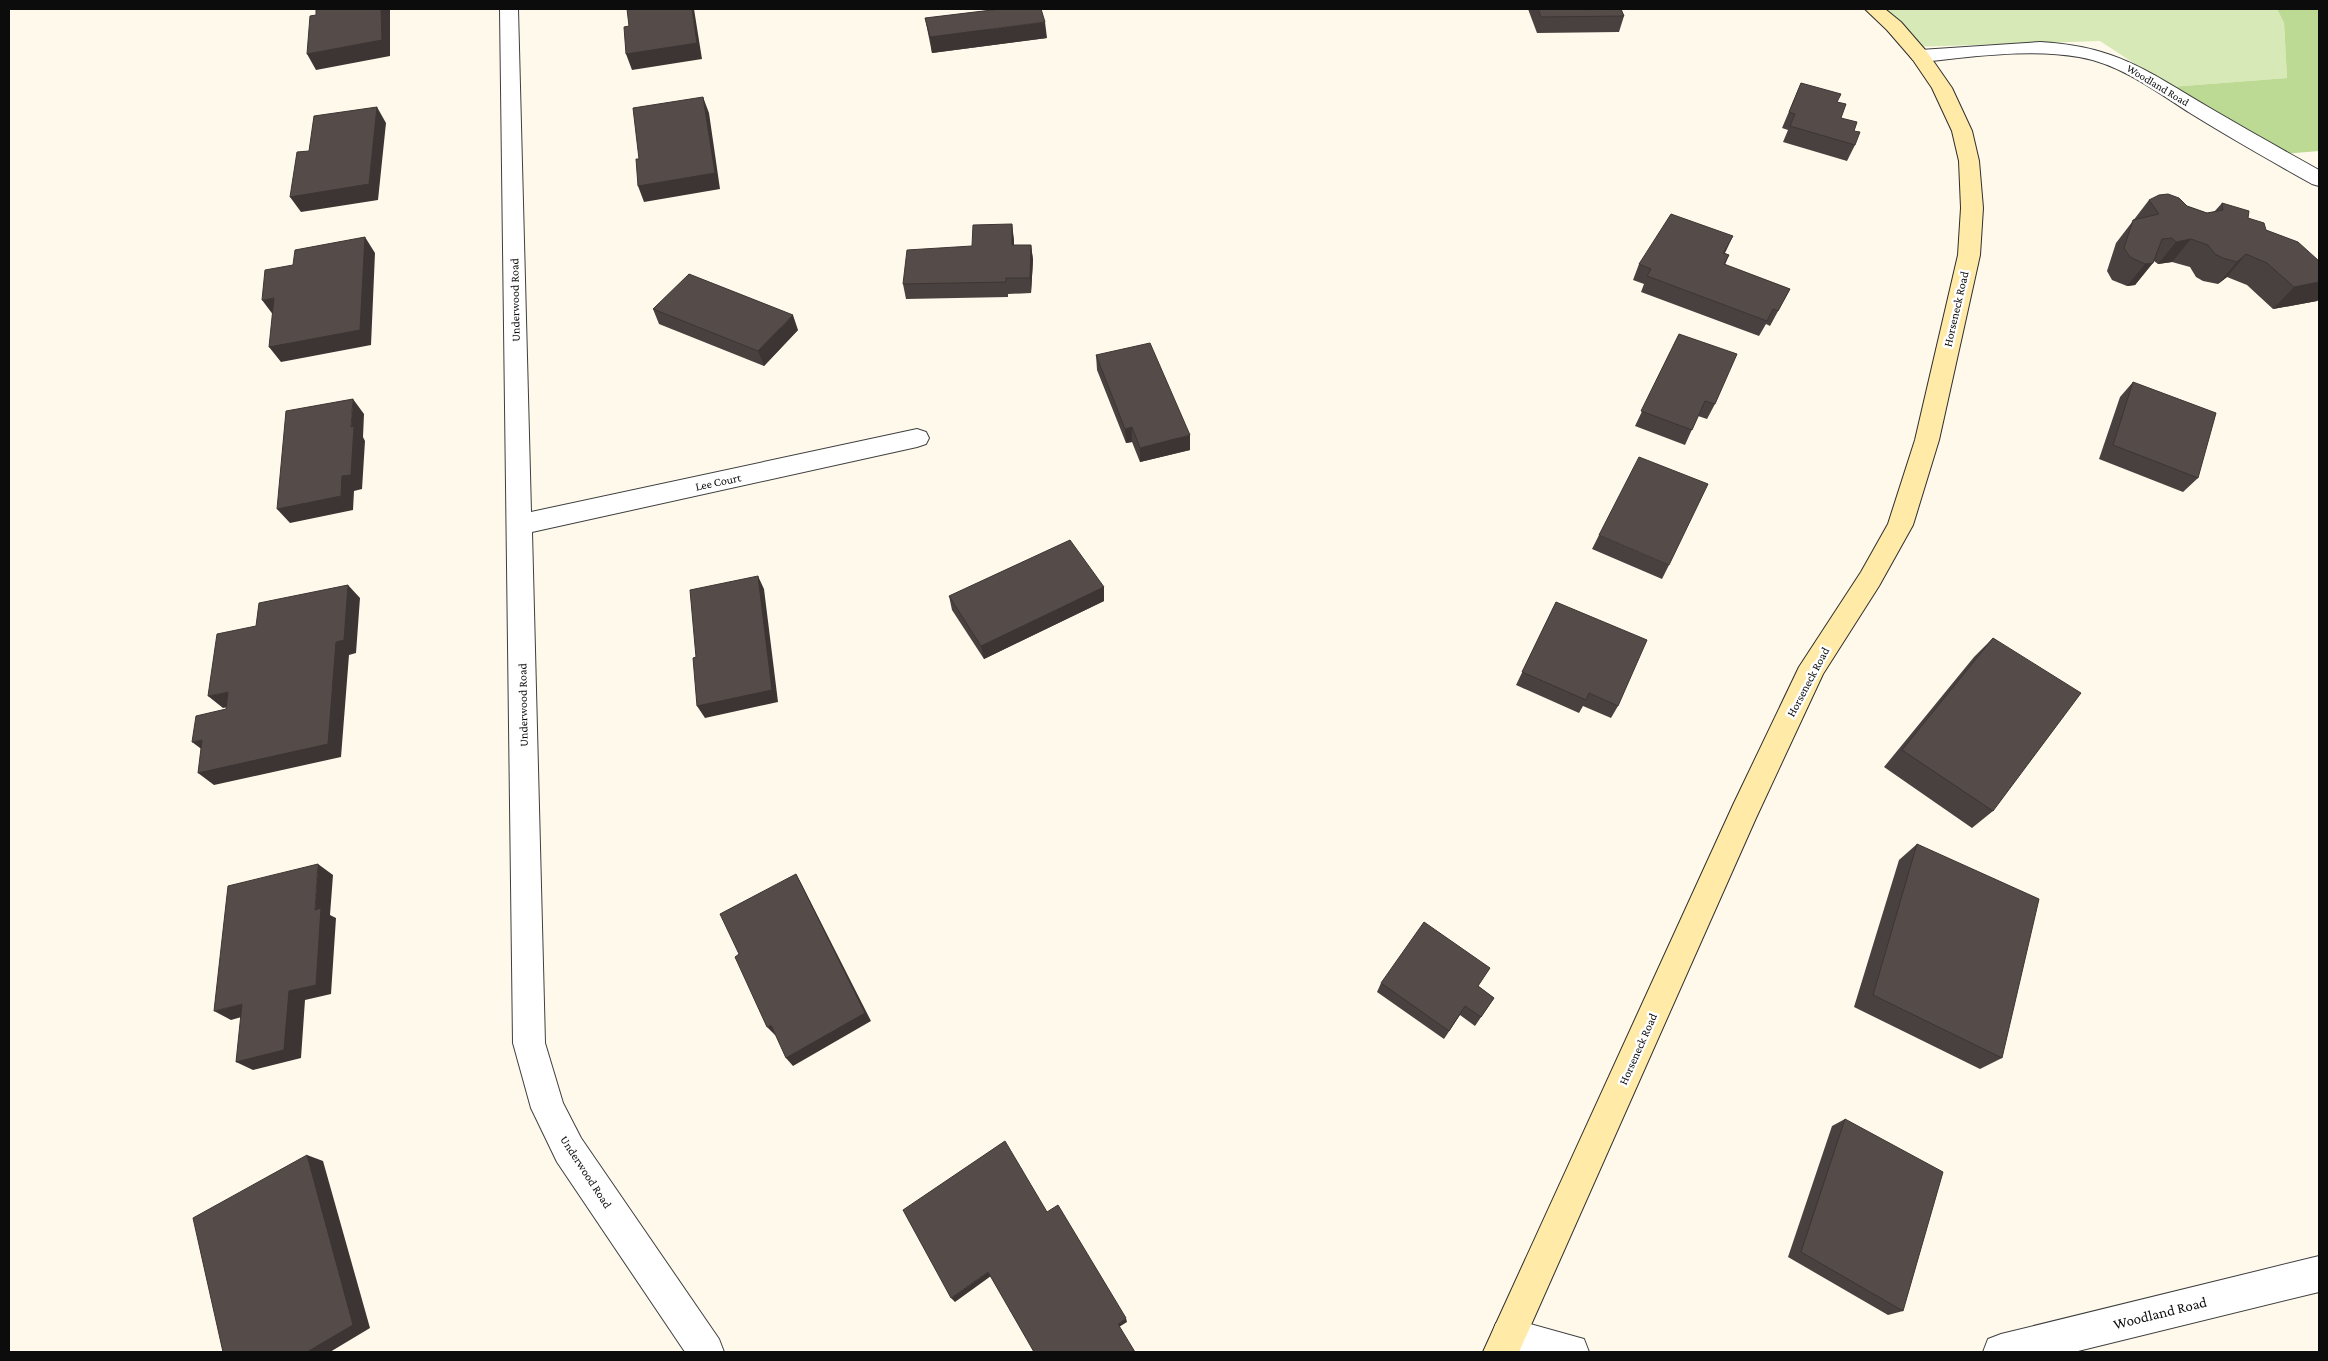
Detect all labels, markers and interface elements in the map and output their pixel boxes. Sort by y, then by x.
street label: Woodland Road [2125,62,2191,108]
street label: Underwood Road [507,257,523,342]
street label: Horseneck Road [1941,269,1972,348]
street label: Lee Court [694,470,743,494]
street label: Horseneck Road [1784,644,1833,719]
street label: Underwood Road [515,662,531,747]
street label: Horseneck Road [1616,1010,1660,1087]
street label: Underwood Road [557,1133,615,1211]
street label: Woodland Road [2111,1294,2209,1332]

